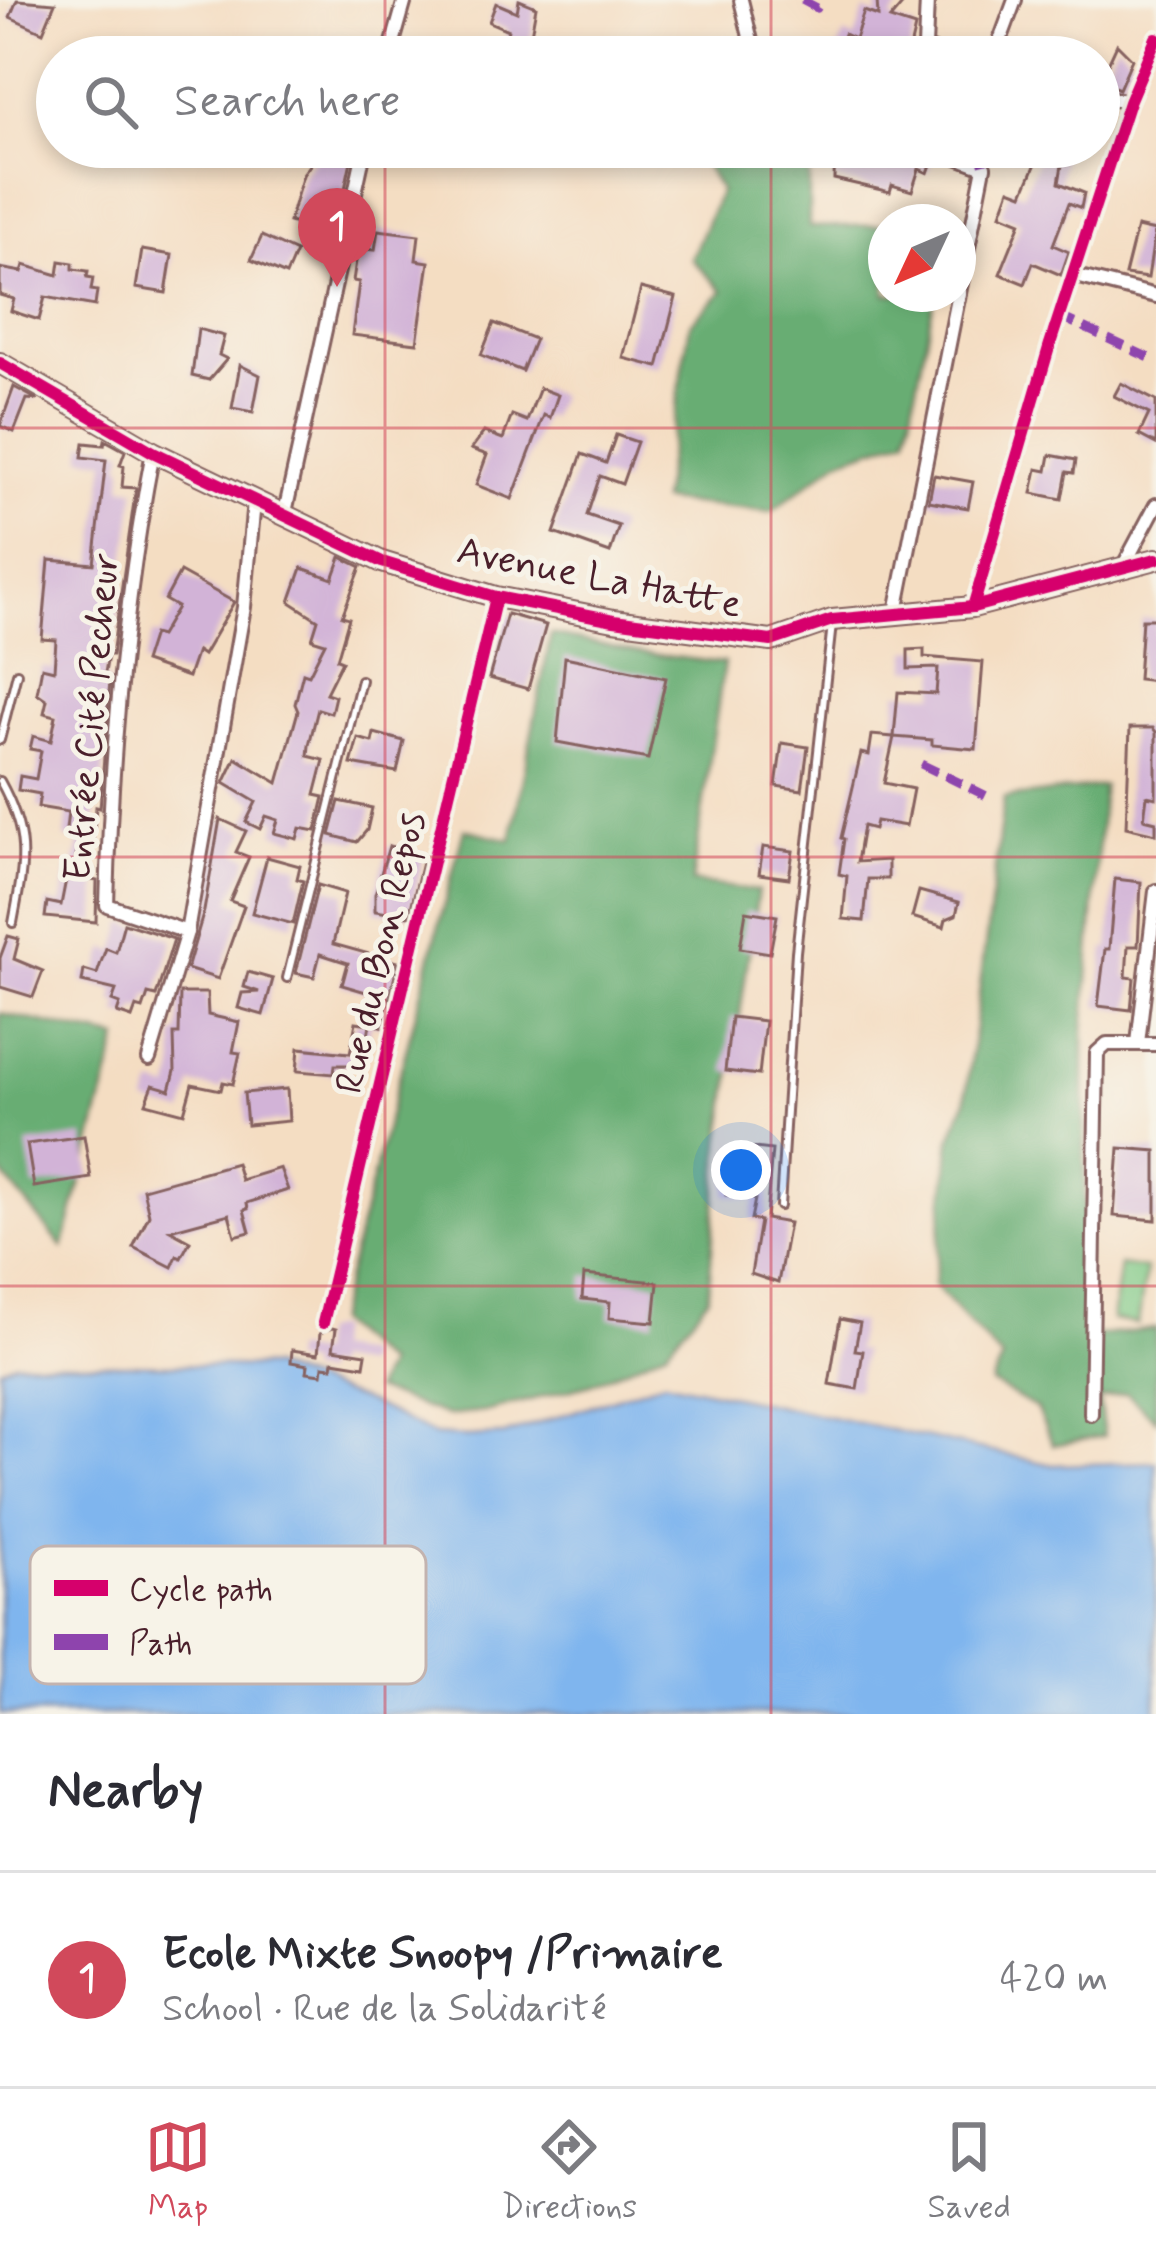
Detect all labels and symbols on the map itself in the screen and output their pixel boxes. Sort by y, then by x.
pin: 1 [298,188,376,287]
north arrow [868,204,976,312]
street label: Avenue La Hatte [452,526,746,632]
street label: Entrée Cité Pecheur [53,551,133,883]
street label: Rue du Bon Repos [325,807,439,1099]
your location [711,1140,771,1200]
legend [30,1546,426,1684]
text: Cycle path [129,1569,273,1613]
text: Path [129,1623,192,1667]

